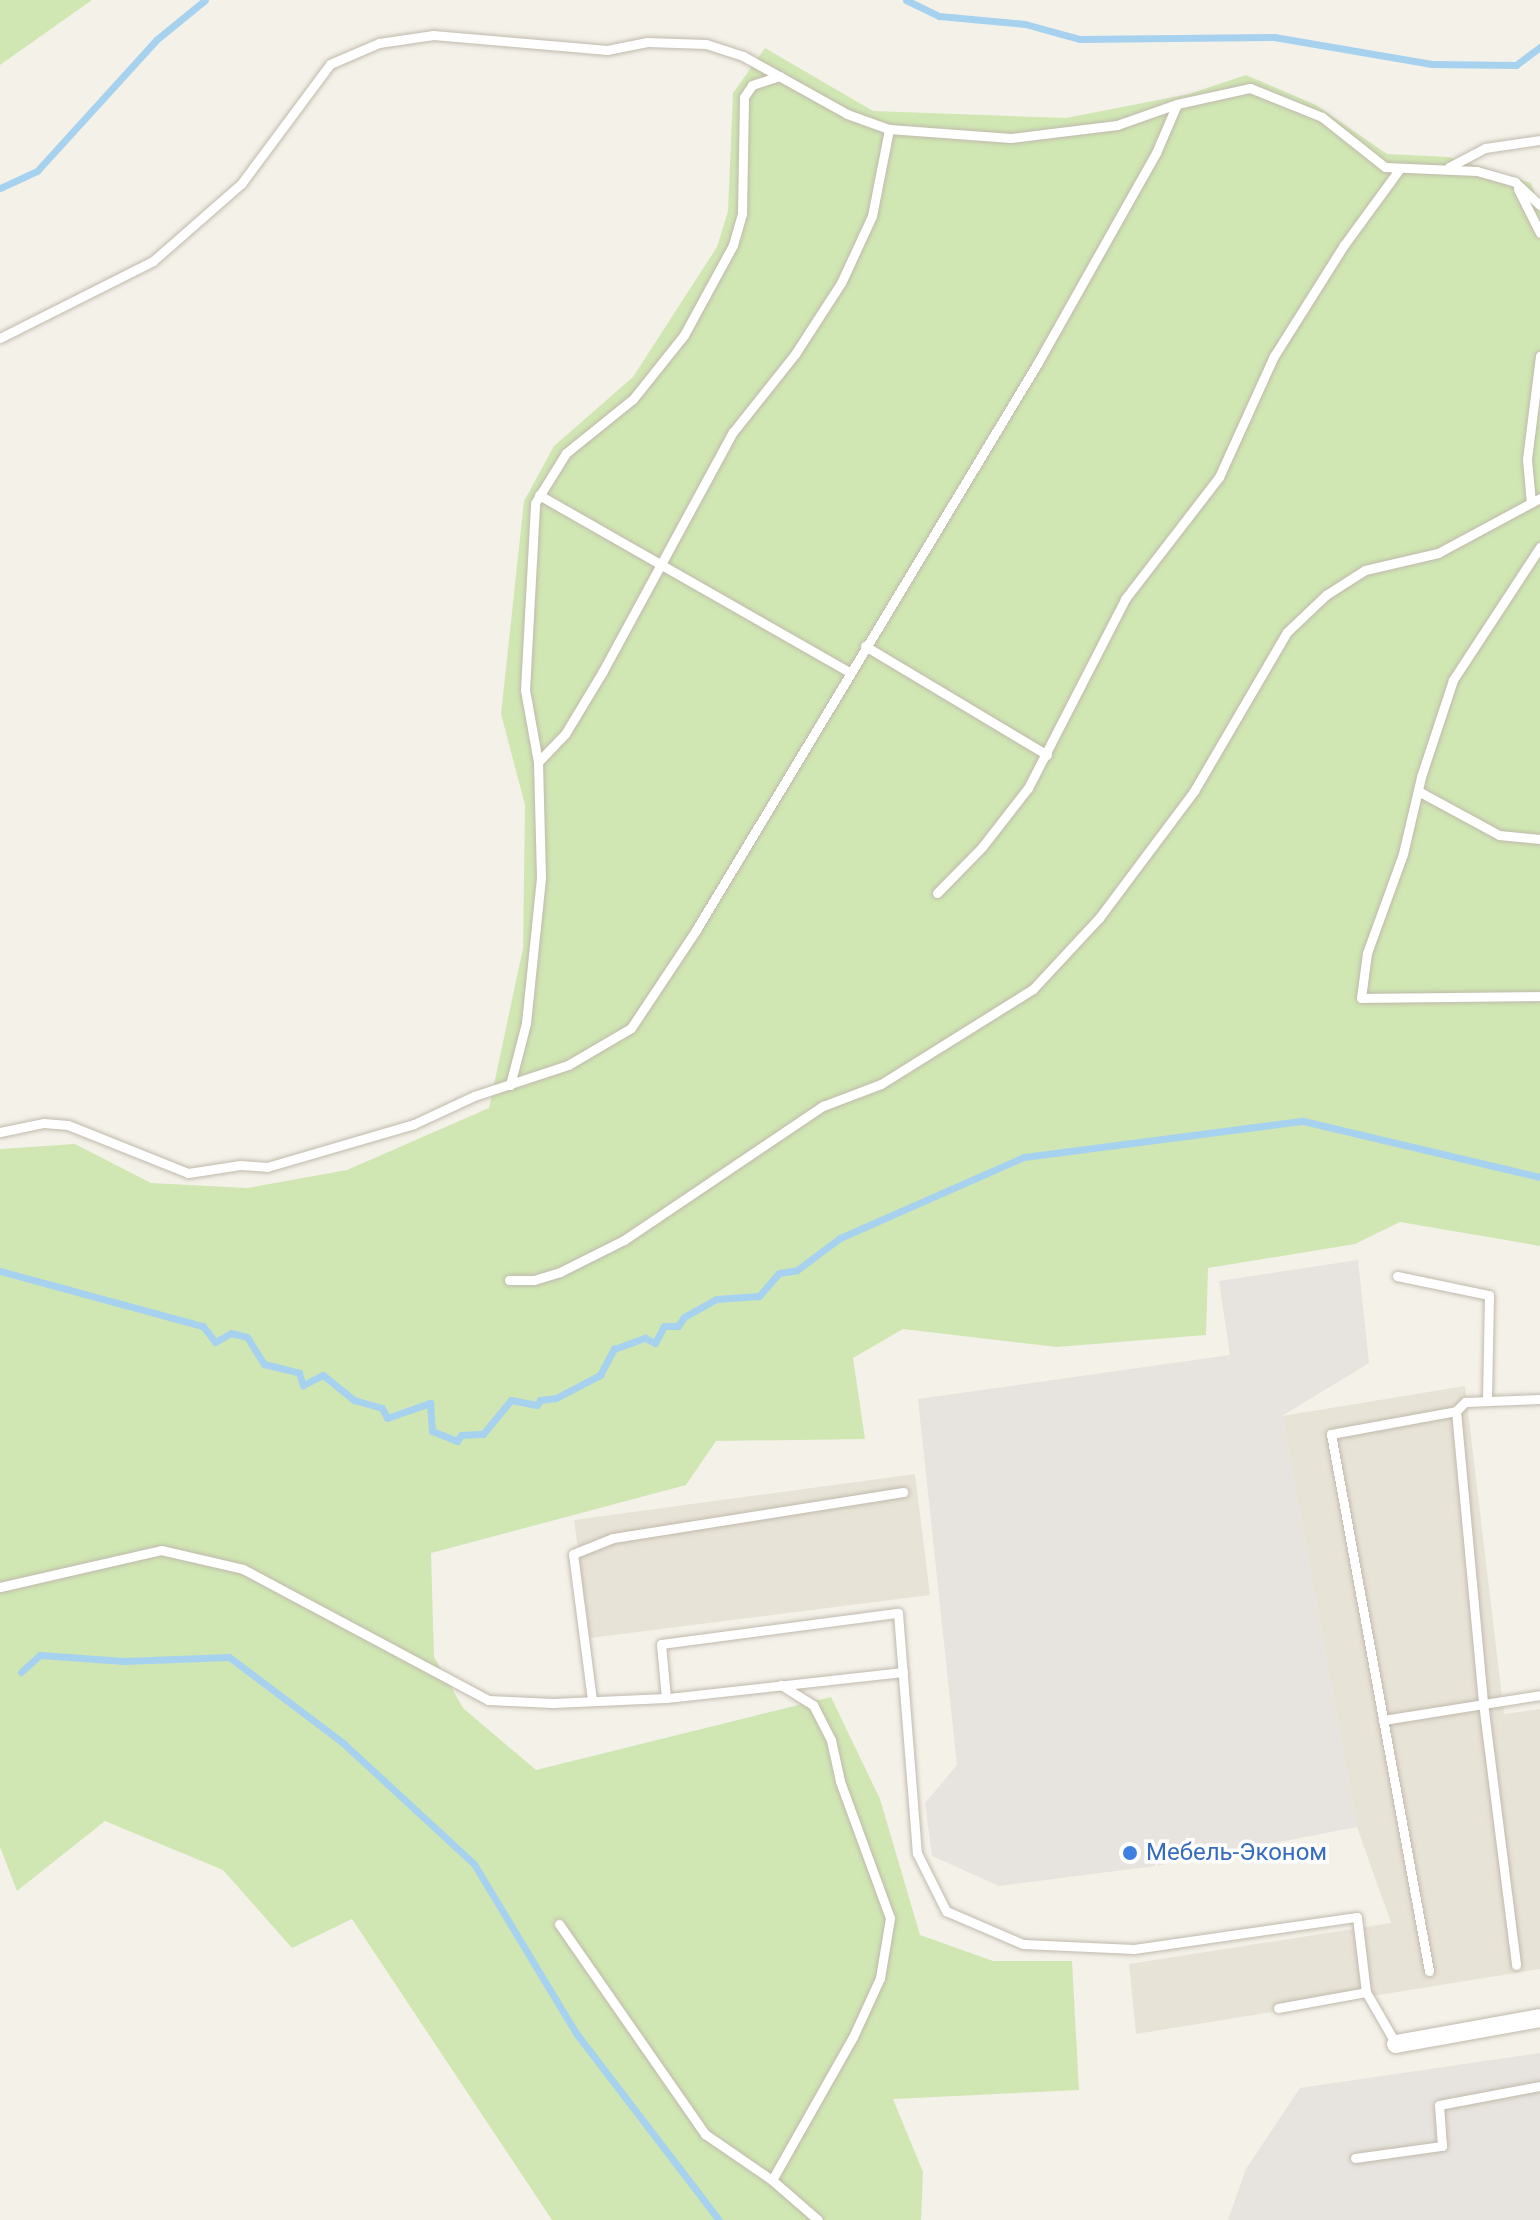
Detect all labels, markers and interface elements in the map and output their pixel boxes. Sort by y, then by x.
place label: Мебель-Эконом [1146,1839,1327,1867]
marker: Мебель-Эконом [1121,1844,1139,1862]

